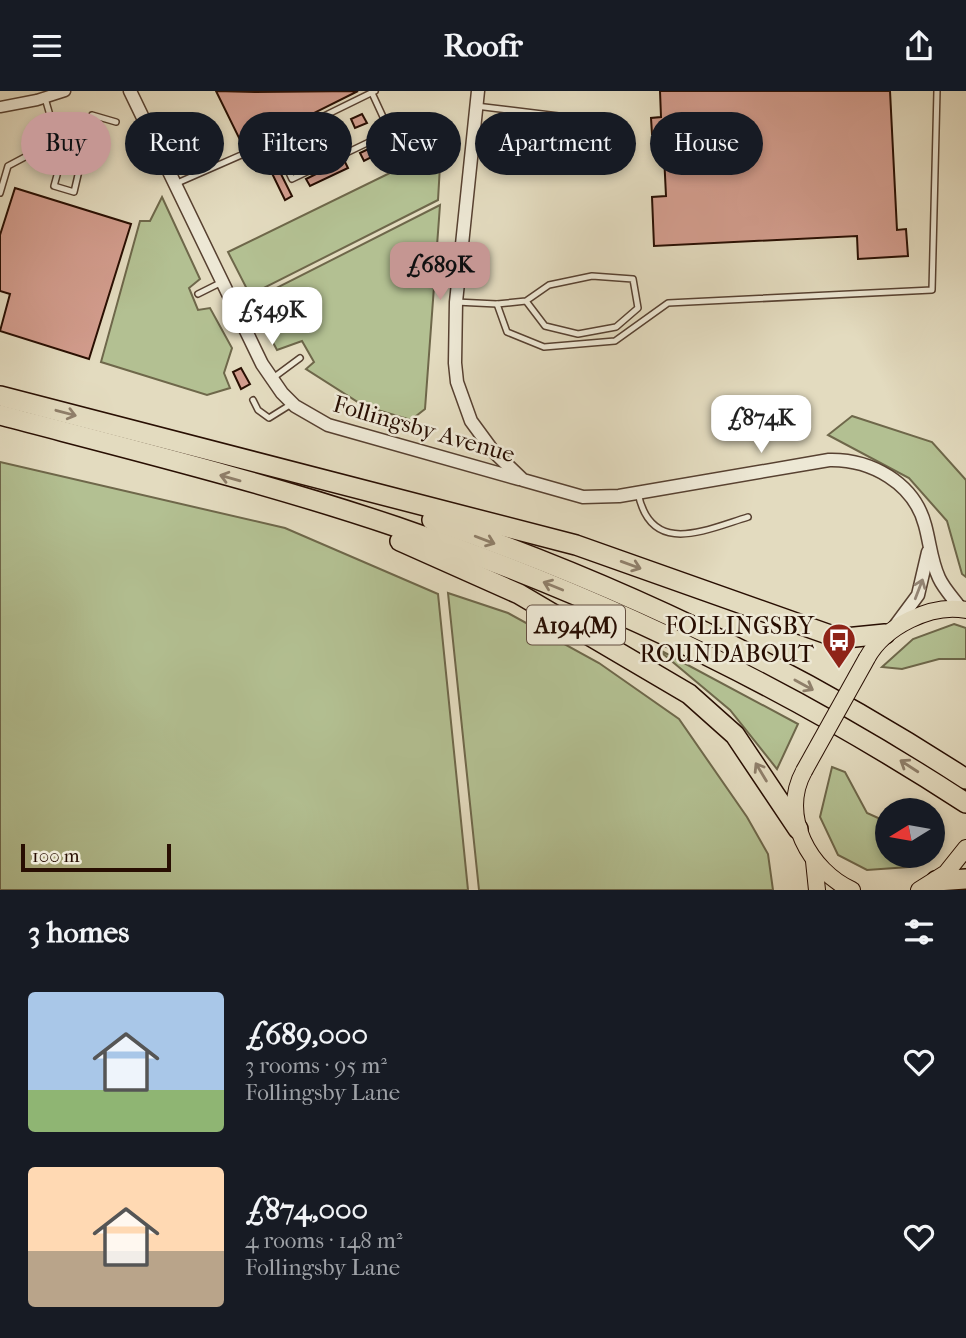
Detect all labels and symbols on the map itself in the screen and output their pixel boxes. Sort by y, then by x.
pin: £689K [391,243,489,302]
pin: £549K [223,287,321,347]
street label: Follingsby Avenue [330,390,518,468]
pin: £874K [712,395,810,455]
one-way arrow [54,407,77,420]
one-way arrow [220,471,242,484]
one-way arrow [474,535,496,547]
one-way arrow [620,560,642,572]
one-way arrow [543,578,565,591]
one-way arrow [914,578,927,600]
road number: A194(M) [527,605,625,645]
place label: FOLLINGSBY ROUNDABOUT [639,612,815,668]
bus stop icon: FOLLINGSBY ROUNDABOUT [820,621,858,670]
one-way arrow [793,678,813,692]
one-way arrow [900,759,919,773]
one-way arrow [754,763,768,783]
north arrow [875,798,945,868]
scale bar [21,841,172,873]

